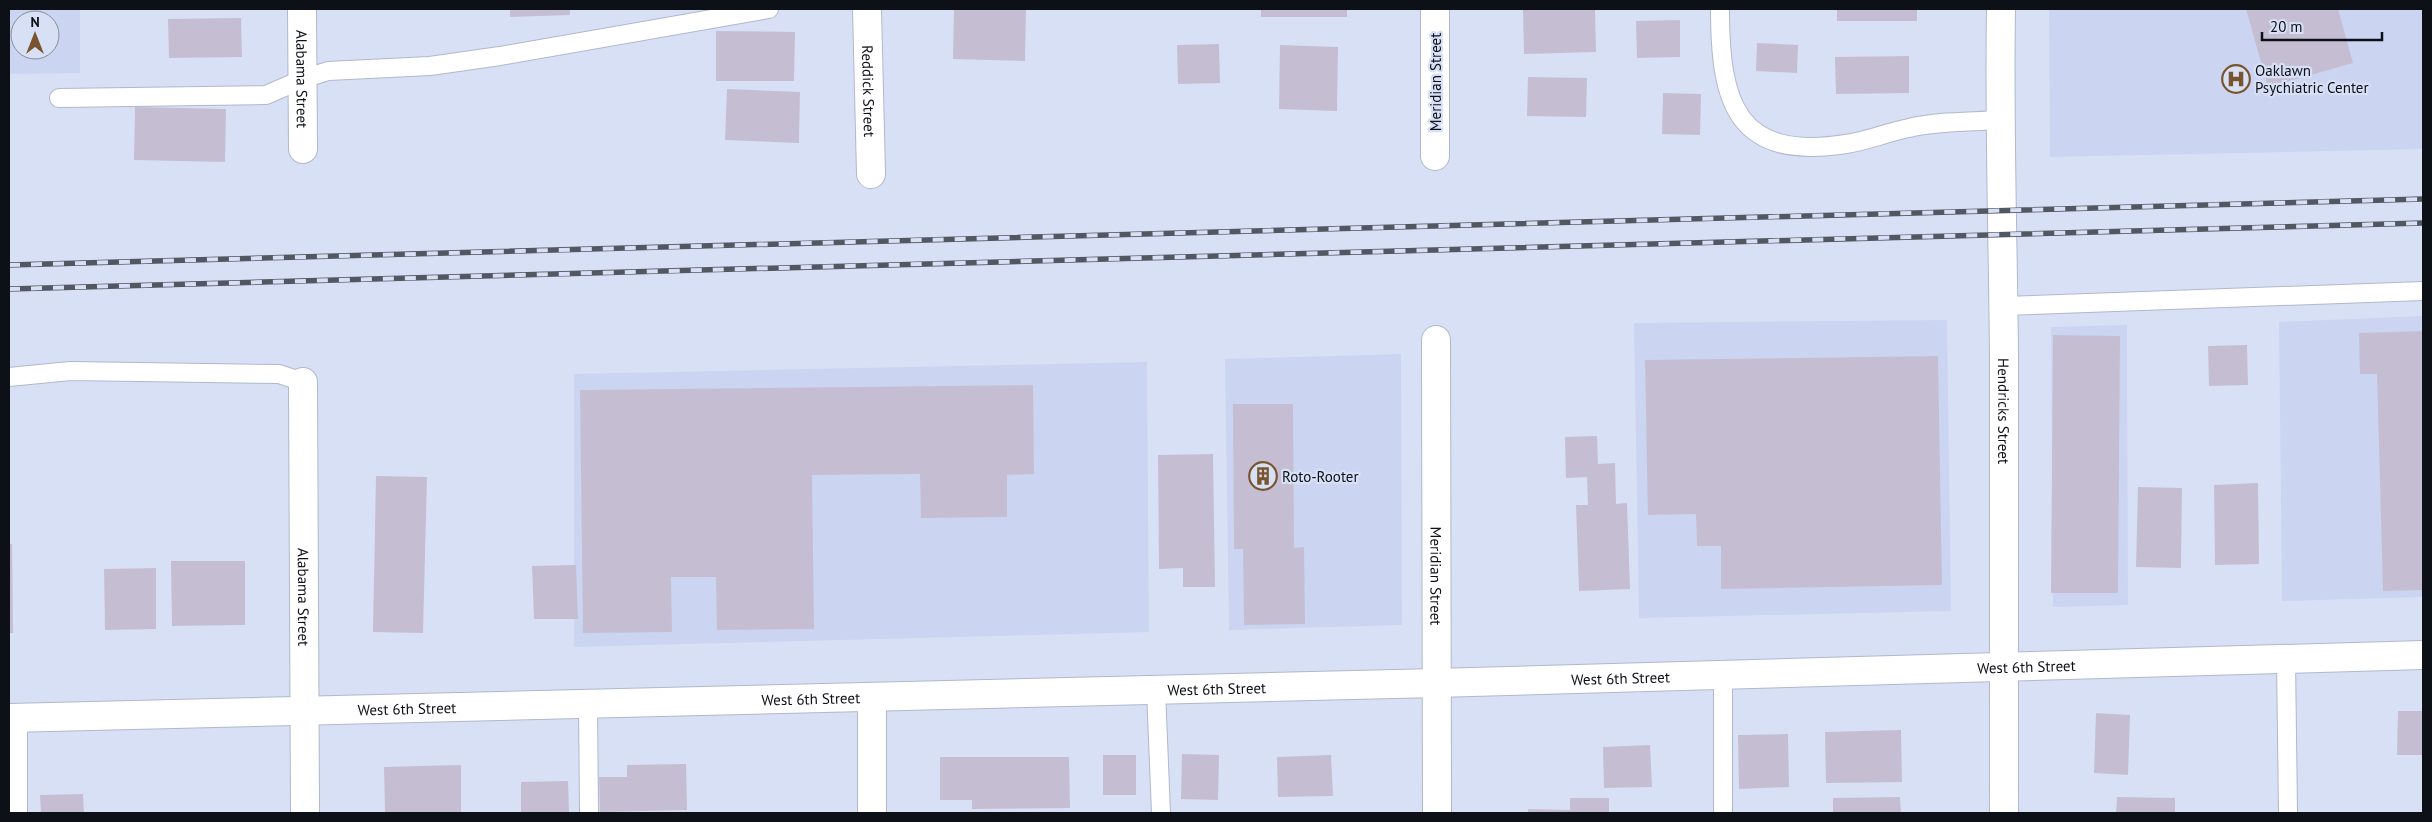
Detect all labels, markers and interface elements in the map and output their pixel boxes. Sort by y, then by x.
north arrow [10,10,60,60]
scale bar [2262,10,2382,42]
text: N [30,13,40,31]
text: 20 m [2270,17,2303,36]
street label: Alabama Street [293,30,312,128]
street label: Meridian Street [1426,33,1445,131]
street label: Reddick Street [858,45,880,137]
place label: Oaklawn Psychiatric Center [2255,61,2369,97]
hospital icon: Oaklawn Psychiatric Center [2221,64,2251,94]
street label: Hendricks Street [1995,358,2014,464]
building icon: Roto-Rooter [1248,461,1278,491]
place label: Roto-Rooter [1282,467,1359,486]
street label: Meridian Street [1427,527,1446,625]
street label: Alabama Street [294,548,314,646]
street label: West 6th Street [1977,655,2076,677]
street label: West 6th Street [1571,667,1670,689]
street label: West 6th Street [1167,678,1266,699]
street label: West 6th Street [761,688,860,709]
street label: West 6th Street [357,698,456,719]

